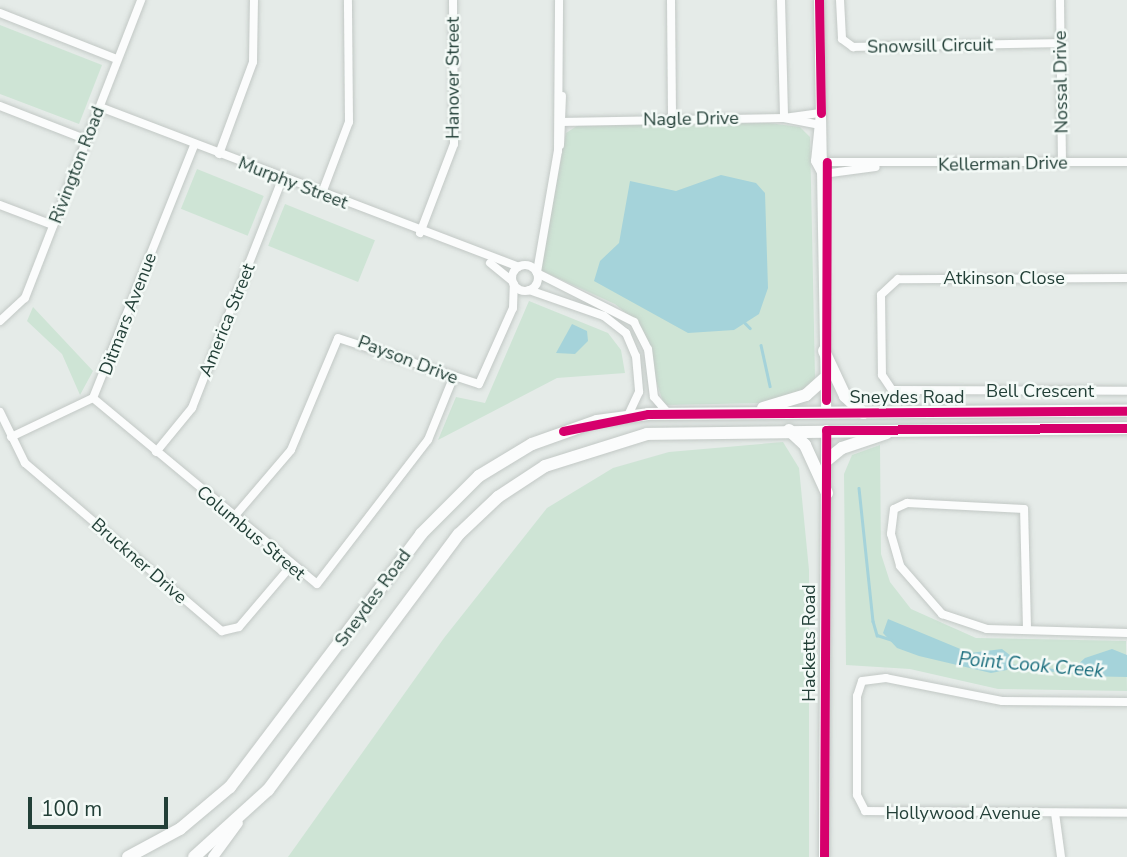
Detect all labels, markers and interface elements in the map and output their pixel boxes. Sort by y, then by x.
street label: Hanover Street [442,17,464,139]
street label: Nossal Drive [1049,30,1073,134]
street label: Snowsill Circuit [867,34,993,58]
street label: Rivington Road [45,104,109,226]
street label: Nagle Drive [643,107,739,131]
street label: Murphy Street [235,152,351,214]
street label: Kellerman Drive [938,152,1068,176]
street label: Ditmars Avenue [95,250,161,378]
street label: America Street [194,260,260,380]
street label: Atkinson Close [943,267,1065,289]
street label: Payson Drive [355,331,461,389]
street label: Bell Crescent [986,380,1094,402]
street label: Sneydes Road [849,386,965,408]
street label: Columbus Street [192,481,310,585]
street label: Bruckner Drive [87,514,191,608]
street label: Sneydes Road [330,545,416,651]
street label: Hacketts Road [798,584,820,702]
water label: Point Cook Creek [957,648,1105,684]
scale bar [32,784,172,828]
text: 100 m [41,795,102,823]
street label: Hollywood Avenue [885,802,1041,824]

